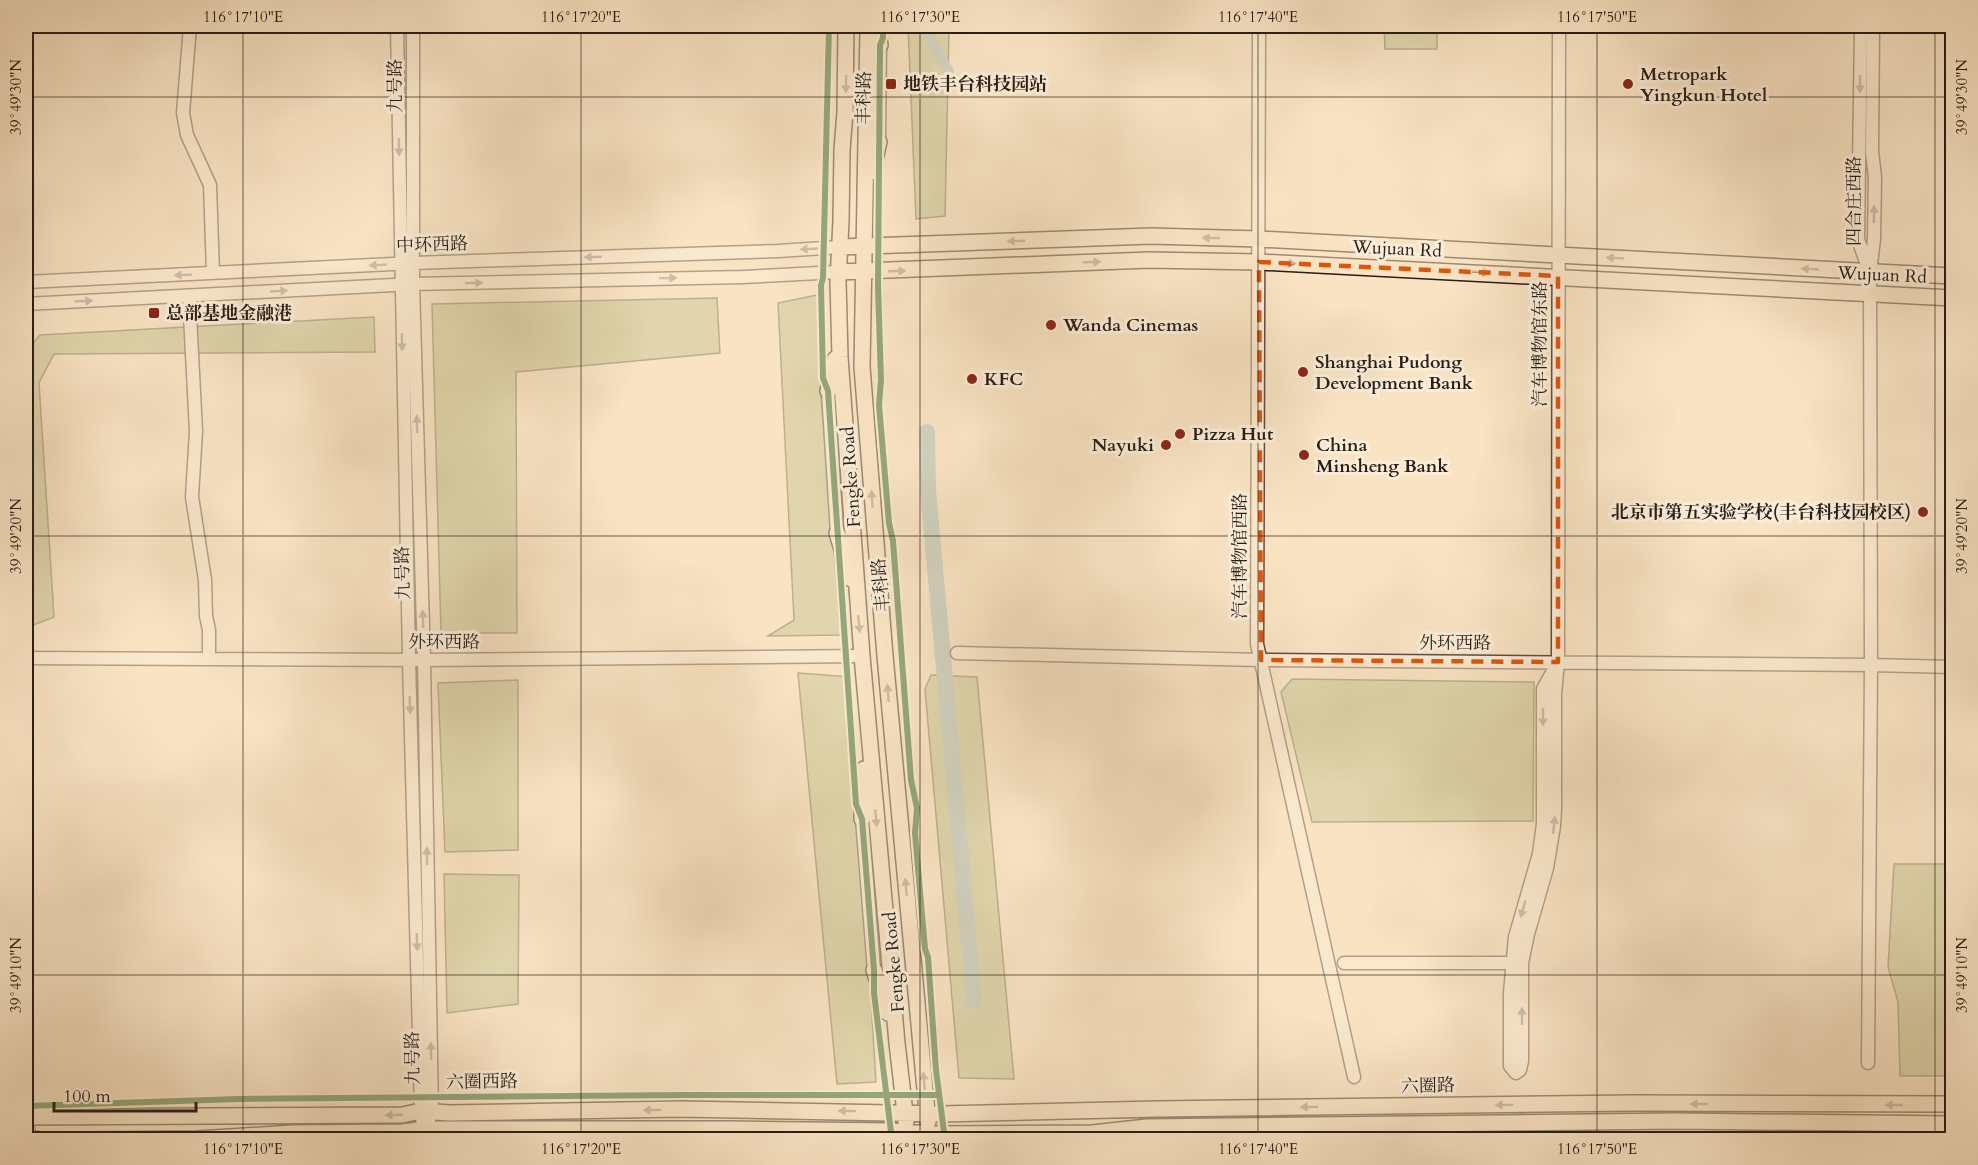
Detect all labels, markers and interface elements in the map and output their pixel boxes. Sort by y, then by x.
text: 116°17'10"E [203,7,283,27]
text: 116°17'20"E [541,7,621,27]
text: 116°17'30"E [880,7,960,27]
text: 116°17'40"E [1218,7,1298,27]
text: 116°17'50"E [1557,7,1637,27]
text: 39°49'30"N [6,59,26,135]
street label: 九号路 [383,59,408,113]
text: 39°49'30"N [1952,59,1972,135]
place label: Metropark Yingkun Hotel [1640,62,1767,108]
street label: 丰科路 [851,71,877,125]
place label: 地铁丰台科技园站 [903,72,1047,97]
one-way arrow [841,74,851,93]
one-way arrow [1856,74,1865,93]
marker: 地铁丰台科技园站 [884,77,898,91]
marker: Metropark Yingkun Hotel [1621,77,1635,91]
one-way arrow [394,137,404,156]
street label: 四合庄西路 [1842,156,1867,246]
one-way arrow [1869,204,1879,223]
street label: 中环西路 [396,231,468,259]
one-way arrow [1202,233,1221,242]
street label: Wujuan Rd [1351,234,1443,264]
one-way arrow [1007,236,1026,245]
one-way arrow [799,245,818,254]
one-way arrow [584,252,603,262]
one-way arrow [1606,254,1625,263]
one-way arrow [1082,258,1101,267]
one-way arrow [1277,259,1296,268]
one-way arrow [368,260,387,269]
street label: Wujuan Rd [1836,260,1928,290]
one-way arrow [1801,264,1820,273]
one-way arrow [887,266,906,275]
one-way arrow [1472,268,1491,277]
one-way arrow [173,270,192,279]
one-way arrow [659,274,678,283]
one-way arrow [464,278,483,288]
street label: 汽车博物馆东路 [1528,281,1553,407]
one-way arrow [269,287,288,296]
one-way arrow [74,297,93,306]
place label: 总部基地金融港 [166,301,292,326]
marker: 总部基地金融港 [147,306,161,320]
place label: Wanda Cinemas [1062,313,1198,338]
marker: Wanda Cinemas [1044,318,1058,332]
one-way arrow [397,332,407,351]
place label: Shanghai Pudong Development Bank [1315,350,1474,396]
marker: Shanghai Pudong Development Bank [1296,365,1310,379]
place label: KFC [984,367,1023,392]
marker: KFC [965,372,979,386]
one-way arrow [412,415,422,434]
place label: Pizza Hut [1192,422,1274,447]
street label: Fengke Road [835,425,867,528]
marker: Pizza Hut [1173,427,1187,441]
place label: Nayuki [1092,433,1154,458]
place label: China Minsheng Bank [1316,433,1449,479]
marker: Nayuki [1159,438,1173,452]
marker: China Minsheng Bank [1297,448,1311,462]
one-way arrow [868,489,877,508]
street label: 汽车博物馆西路 [1228,493,1253,619]
text: 39°49'20"N [6,498,26,574]
text: 39°49'20"N [1952,498,1972,574]
place label: 北京市第五实验学校(丰台科技园校区) [1611,500,1911,525]
marker: 北京市第五实验学校(丰台科技园校区) [1916,505,1930,519]
street label: 九号路 [390,546,416,600]
street label: 丰科路 [866,557,896,613]
one-way arrow [418,610,427,629]
one-way arrow [854,615,864,634]
street label: 外环西路 [408,630,480,655]
street label: 外环西路 [1419,631,1491,656]
one-way arrow [883,684,893,703]
one-way arrow [405,695,415,714]
one-way arrow [1538,708,1548,727]
one-way arrow [871,809,881,828]
one-way arrow [1549,816,1559,835]
one-way arrow [422,846,432,865]
one-way arrow [901,878,911,897]
one-way arrow [1518,901,1527,919]
street label: Fengke Road [877,910,911,1013]
one-way arrow [412,932,421,951]
text: 39°49'10"N [6,937,26,1013]
text: 39°49'10"N [1952,937,1972,1013]
one-way arrow [1517,1007,1527,1026]
street label: 九号路 [400,1031,426,1085]
one-way arrow [426,1041,436,1060]
street label: 六圈西路 [446,1069,518,1095]
one-way arrow [919,1072,929,1091]
street label: 六圈路 [1401,1073,1455,1099]
scale bar [54,1075,196,1113]
text: 100 m [63,1084,111,1109]
one-way arrow [1690,1099,1709,1109]
one-way arrow [1495,1100,1514,1110]
one-way arrow [1885,1100,1904,1110]
one-way arrow [1300,1102,1319,1112]
one-way arrow [642,1105,661,1115]
one-way arrow [837,1107,856,1116]
one-way arrow [384,1110,403,1120]
text: 116°17'10"E [203,1139,283,1159]
text: 116°17'20"E [541,1139,621,1159]
text: 116°17'30"E [880,1139,960,1159]
text: 116°17'40"E [1218,1139,1298,1159]
text: 116°17'50"E [1557,1139,1637,1159]

